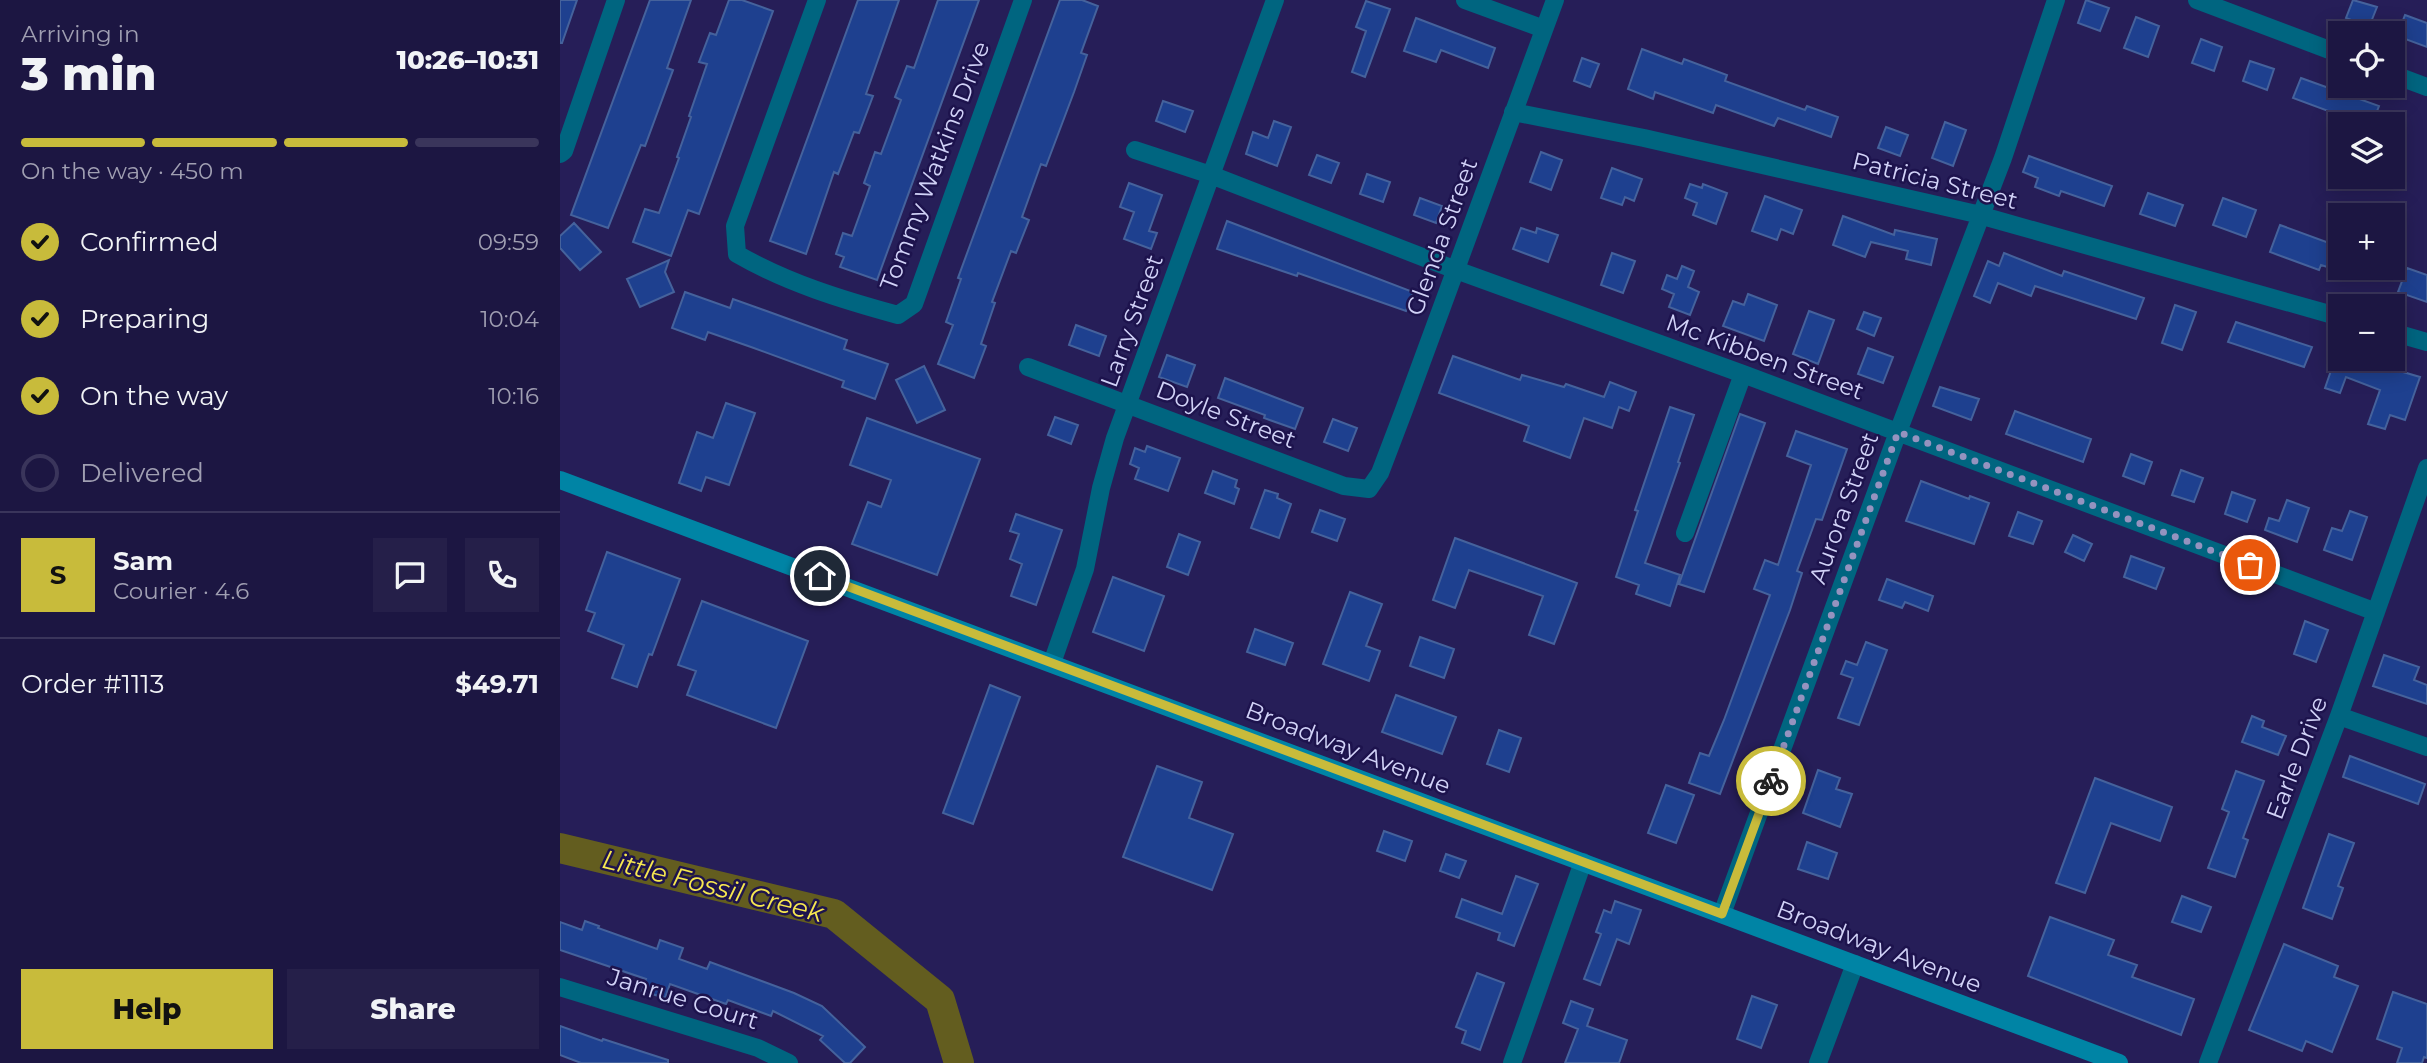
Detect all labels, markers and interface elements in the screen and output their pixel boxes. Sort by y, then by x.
text: Arriving in [21,20,140,48]
map controls [2328,21,2405,371]
button: locate [2328,21,2405,98]
street label: Tommy Watkins Drive [874,37,995,294]
text: 10:26–10:31 [396,44,539,76]
text: 3 min [21,45,157,102]
button: layers [2328,112,2405,189]
street label: Patricia Street [1849,146,2021,215]
street label: Glenda Street [1400,154,1483,319]
text: On the way · 450 m [21,157,244,185]
button: + [2328,203,2405,280]
icon: check [21,223,59,261]
text: Confirmed [80,226,219,258]
text: 09:59 [478,228,539,256]
street label: Larry Street [1094,250,1169,391]
button: − [2328,294,2405,371]
icon: check [21,300,59,338]
text: Preparing [80,303,209,335]
text: 10:04 [480,305,539,333]
street label: Mc Kibben Street [1662,307,1868,406]
street label: Doyle Street [1152,375,1300,455]
icon: check [21,377,59,415]
text: On the way [80,380,228,412]
text: 10:16 [488,382,539,410]
street label: Aurora Street [1803,428,1884,588]
text: Delivered [80,457,204,489]
pin [2220,535,2280,595]
button: chat [373,538,447,612]
button: phone [465,538,539,612]
text: Sam [113,545,173,577]
pin [790,546,850,606]
icon: bag [2231,546,2269,584]
icon: home [801,557,839,595]
text: S [50,559,66,591]
text: Courier · 4.6 [113,577,249,605]
text: Order #1113 [21,668,164,700]
text: $49.71 [455,668,539,700]
street label: Earle Drive [2260,692,2333,824]
street label: Broadway Avenue [1242,695,1455,800]
courier [1736,746,1806,816]
icon: bike [1752,762,1790,800]
water label: Little Fossil Creek [599,843,828,929]
street label: Broadway Avenue [1773,894,1986,999]
street label: Janrue Court [603,962,762,1035]
button: Help [21,969,273,1049]
button: Share [287,969,539,1049]

